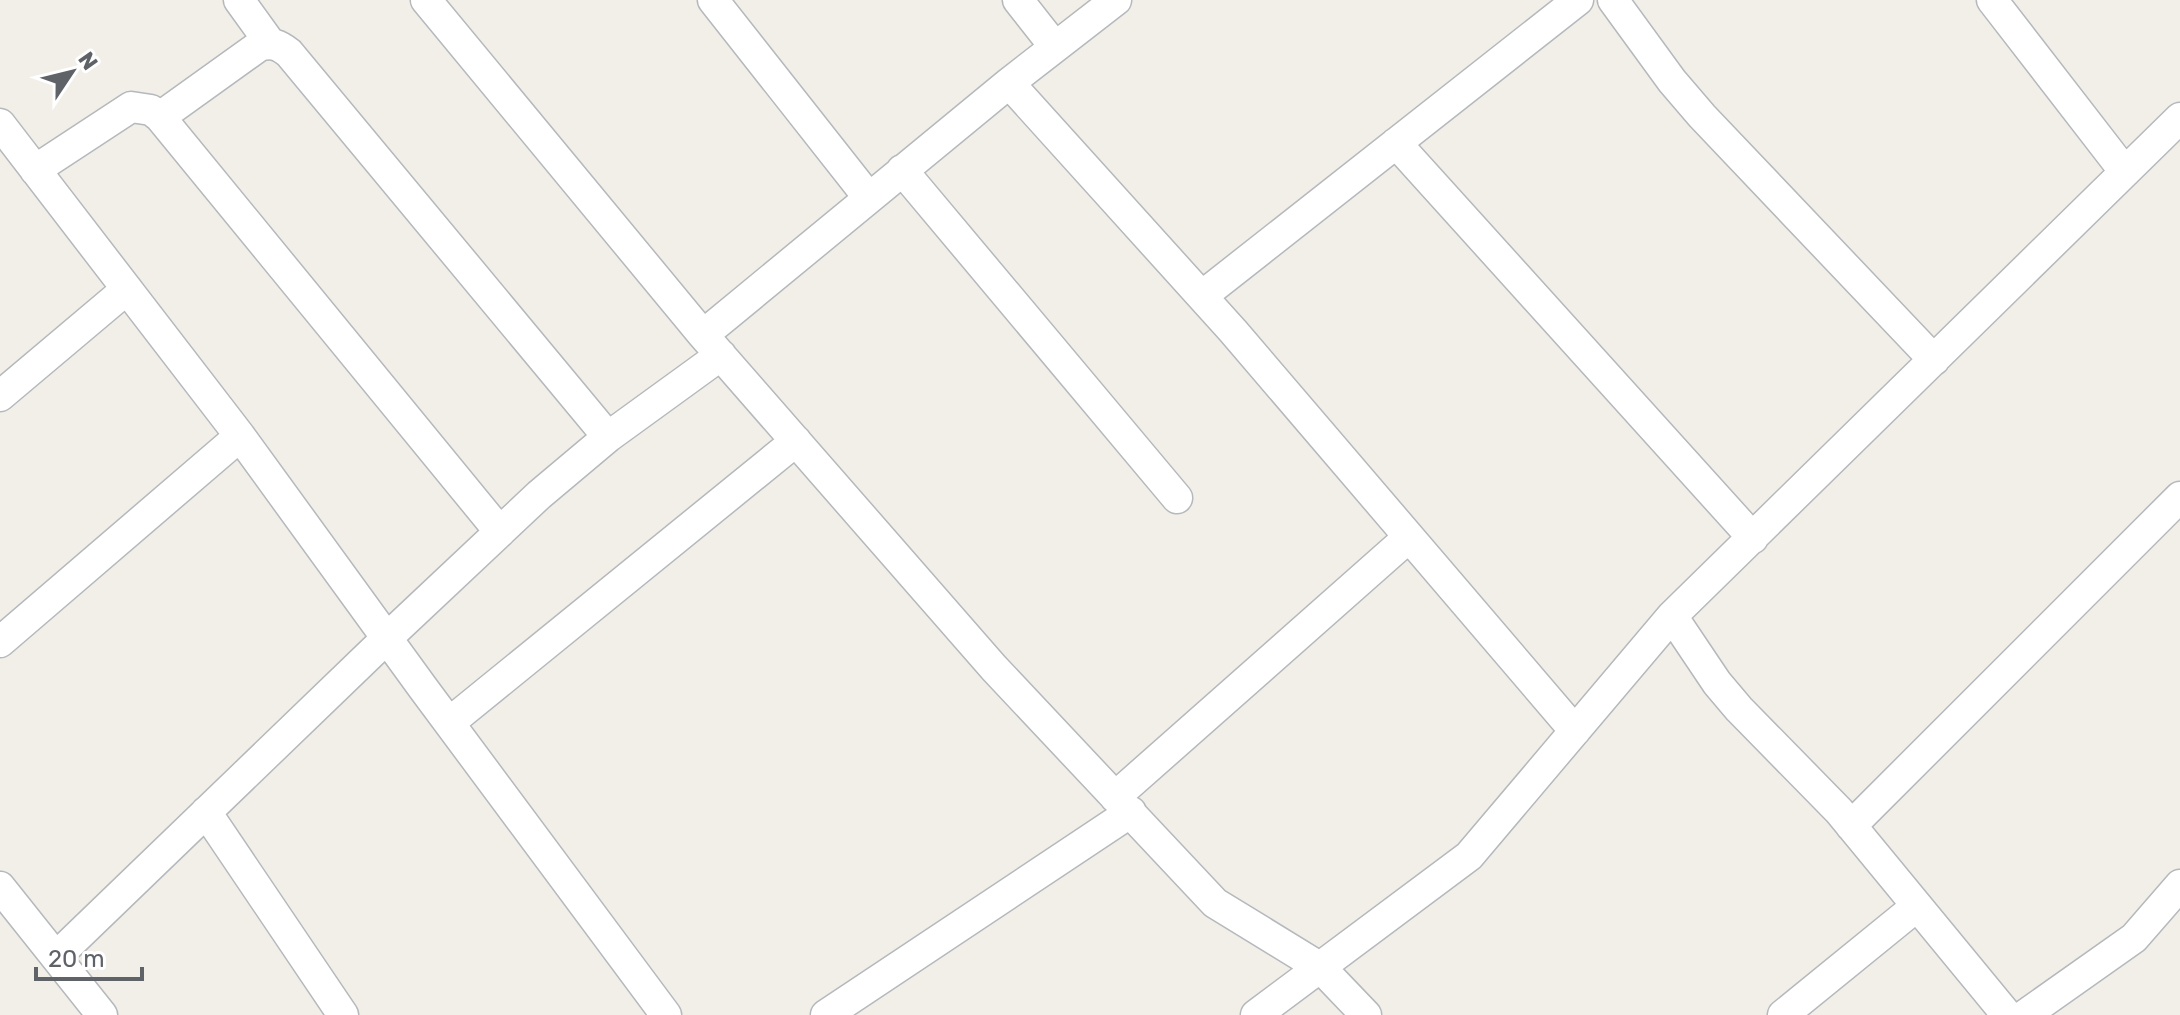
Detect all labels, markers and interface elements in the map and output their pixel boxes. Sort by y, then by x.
north arrow [32,32,112,112]
text: N [72,47,104,75]
scale bar [36,931,142,981]
text: 20 m [48,945,105,973]

